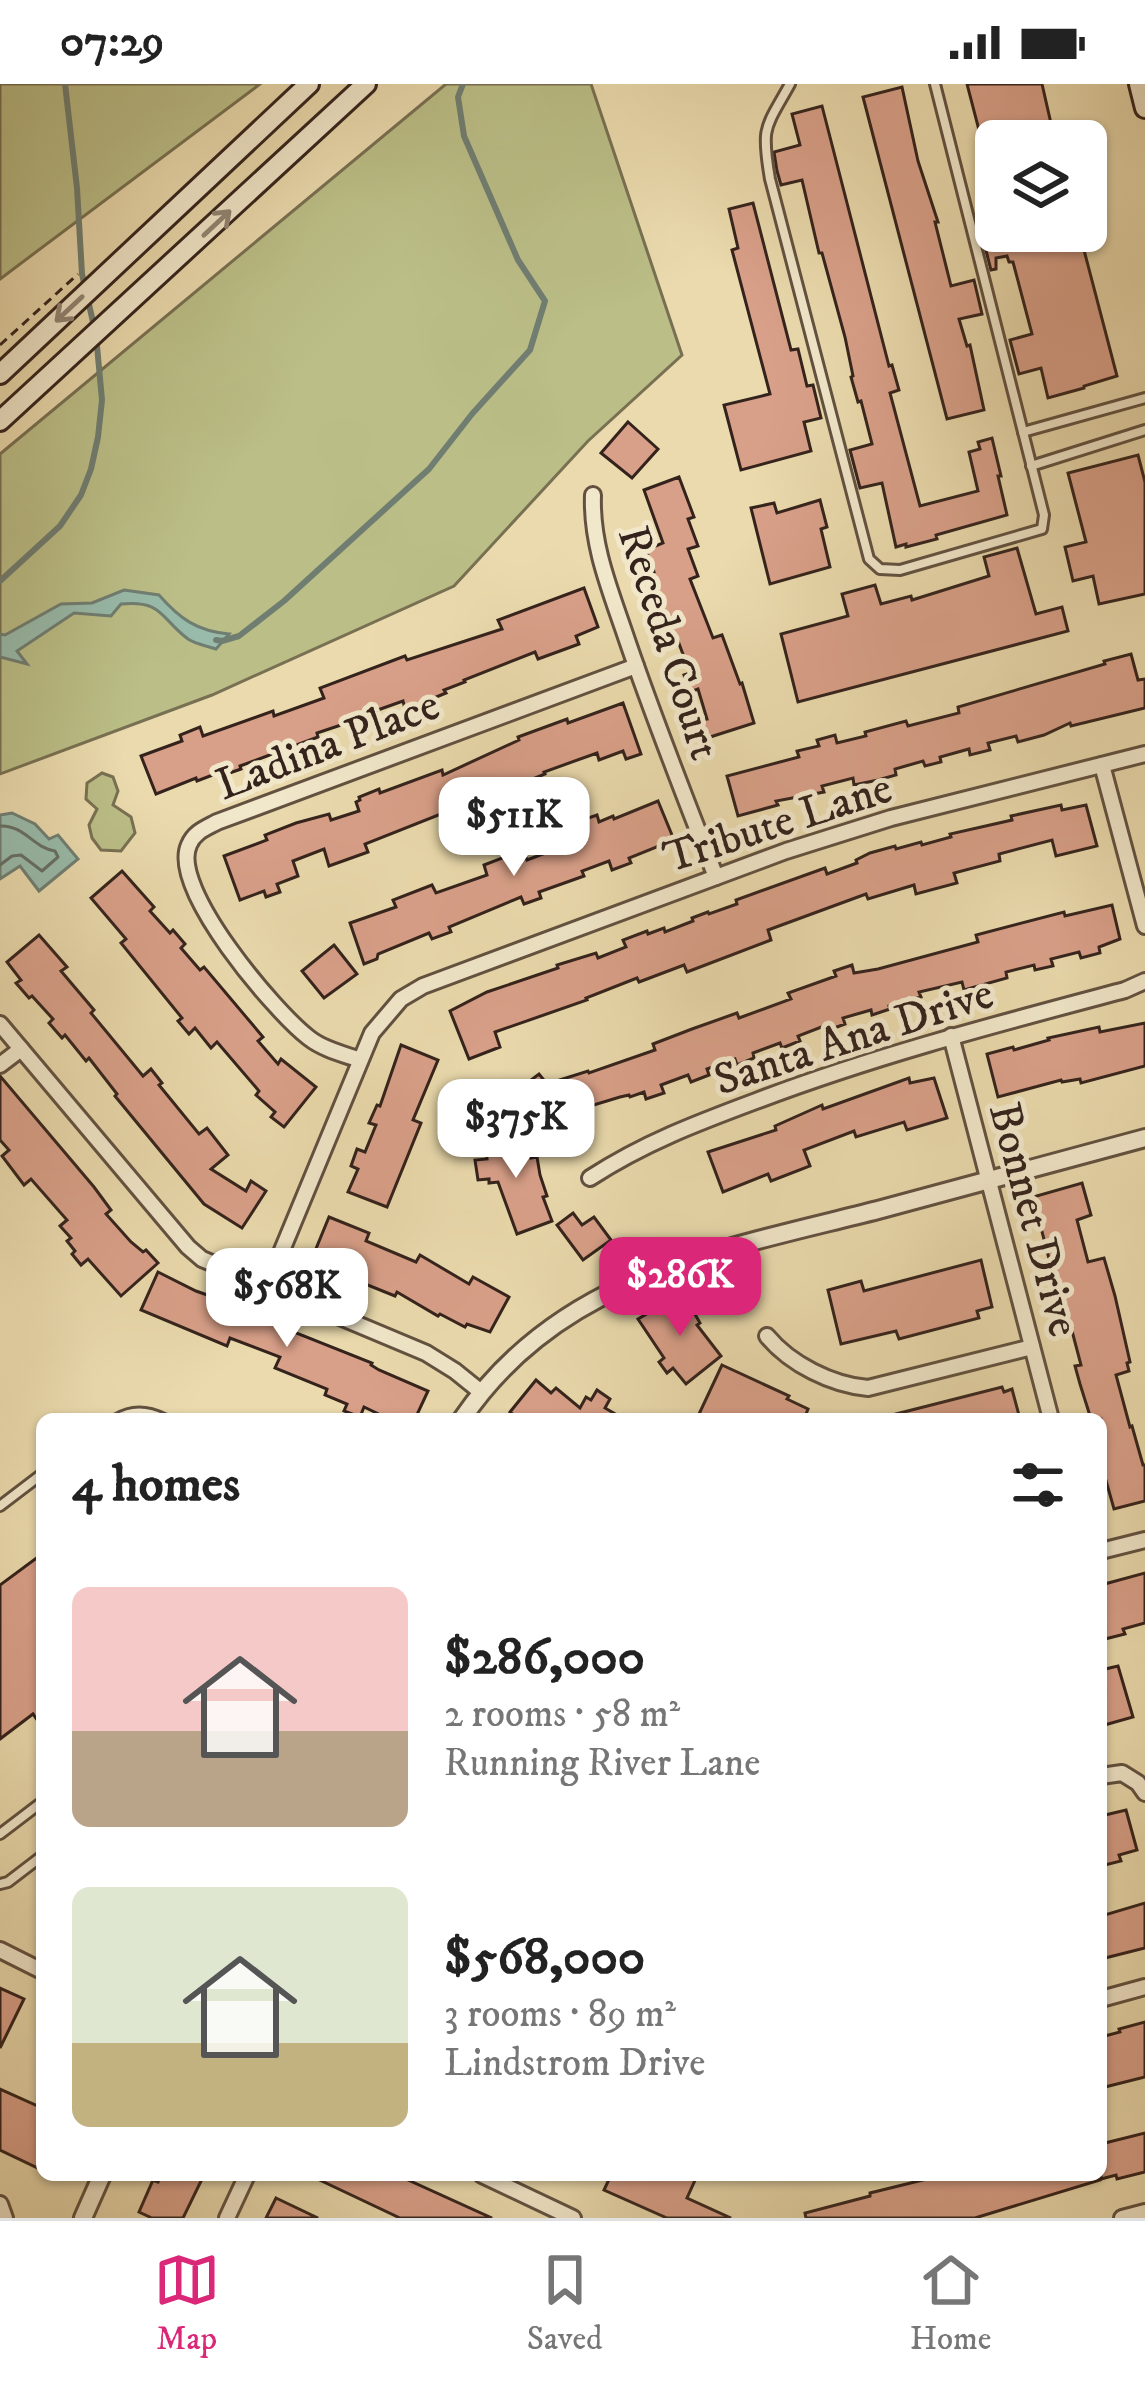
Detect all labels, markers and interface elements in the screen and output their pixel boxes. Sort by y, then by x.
text: 07:29 [60,14,164,70]
map controls [975,120,1107,252]
button: layers [975,120,1107,252]
one-way arrow [202,209,231,237]
one-way arrow [54,295,84,323]
street label: Receda Court [604,519,732,767]
street label: Ladina Place [209,678,448,814]
street label: Tribute Lane [657,761,899,887]
pin: $511K [430,777,598,879]
text: $511K [466,791,562,840]
street label: Santa Ana Drive [707,966,1001,1109]
pin: $375K [432,1079,600,1181]
text: $375K [464,1093,568,1142]
street label: Bonnet Drive [975,1097,1091,1343]
pin: $286K [596,1237,764,1339]
pin: $568K [203,1248,371,1350]
text: $286K [626,1251,734,1300]
text: $568K [233,1262,341,1311]
icon: filters [1005,1452,1071,1518]
text: 4 homes [72,1453,240,1517]
text: $286,000 [444,1626,645,1690]
icon: home [168,1635,312,1779]
text: 2 rooms · 58 m² [444,1690,680,1739]
text: Running River Lane [444,1739,760,1788]
text: $568,000 [444,1926,645,1990]
icon: home [168,1935,312,2079]
text: 3 rooms · 89 m² [444,1990,676,2039]
text: Lindstrom Drive [444,2039,705,2088]
tab: Map [154,2247,220,2360]
tab: Saved [527,2247,603,2360]
tab: Home [910,2247,991,2360]

